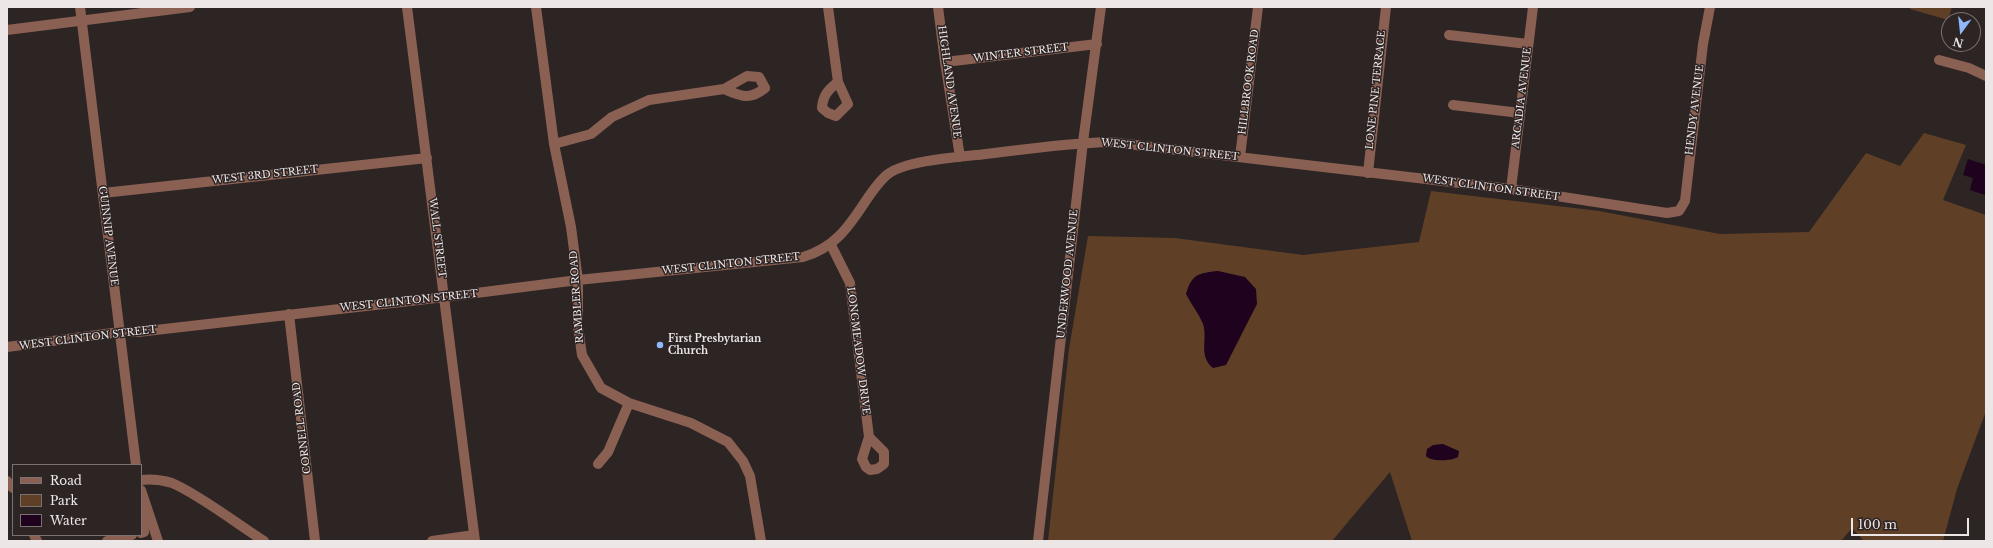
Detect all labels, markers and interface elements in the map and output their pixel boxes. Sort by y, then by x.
north arrow [1941,12,1981,52]
street label: HIGHLAND AVENUE [935,25,963,139]
street label: HILLBROOK ROAD [1237,29,1261,135]
street label: LONE PINE TERRACE [1364,30,1388,150]
text: N [1951,35,1965,51]
street label: WINTER STREET [973,41,1069,65]
street label: ARCADIA AVENUE [1510,47,1534,149]
street label: HENDY AVENUE [1683,64,1707,156]
street label: WEST CLINTON STREET [1100,137,1240,163]
street label: WEST 3RD STREET [211,163,319,187]
street label: WEST CLINTON STREET [1421,172,1561,204]
street label: GUINNIP AVENUE [96,185,120,287]
street label: WALL STREET [426,197,448,279]
street label: UNDERWOOD AVENUE [1055,209,1081,339]
street label: RAMBLER ROAD [568,250,586,344]
street label: WEST CLINTON STREET [661,251,801,277]
street label: LONGMEADOW DRIVE [844,286,872,416]
street label: WEST CLINTON STREET [339,288,479,314]
street label: WEST CLINTON STREET [18,324,158,352]
place label: First Presbytarian Church [668,333,761,356]
marker: First Presbytarian Church [655,340,665,350]
street label: CORNELL ROAD [290,381,314,475]
legend [12,464,142,536]
text: Road [50,473,82,488]
text: Park [50,493,78,508]
scale bar [1853,510,1971,536]
text: Water [50,513,87,528]
text: 100 m [1858,517,1897,532]

